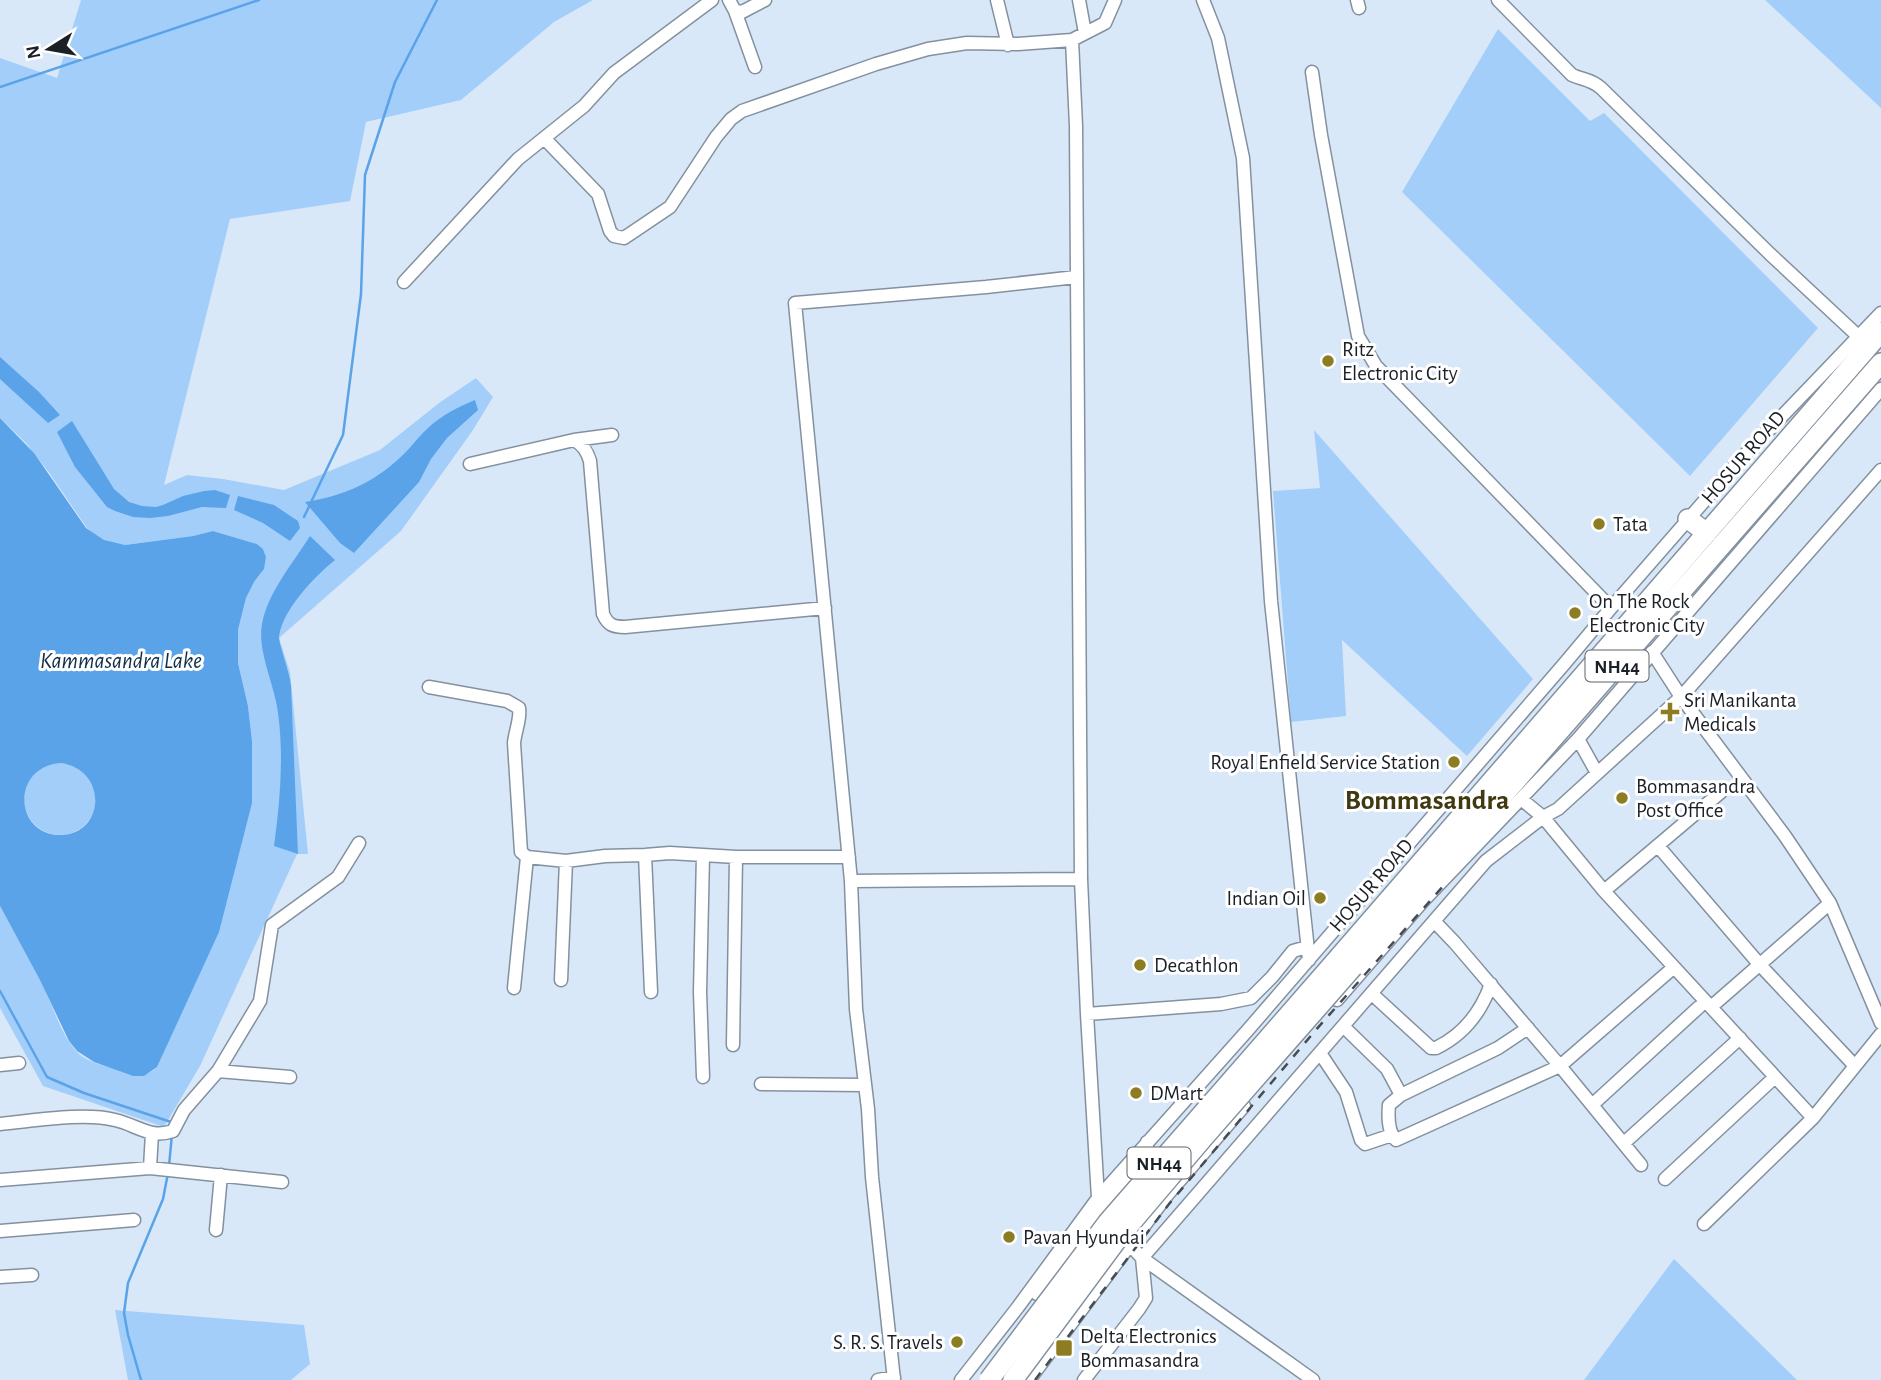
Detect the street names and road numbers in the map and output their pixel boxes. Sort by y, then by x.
street label: HOSUR ROAD [1697,407,1789,508]
road number: NH44 [1586,650,1648,681]
street label: HOSUR ROAD [1325,835,1417,936]
road number: NH44 [1128,1148,1190,1178]

